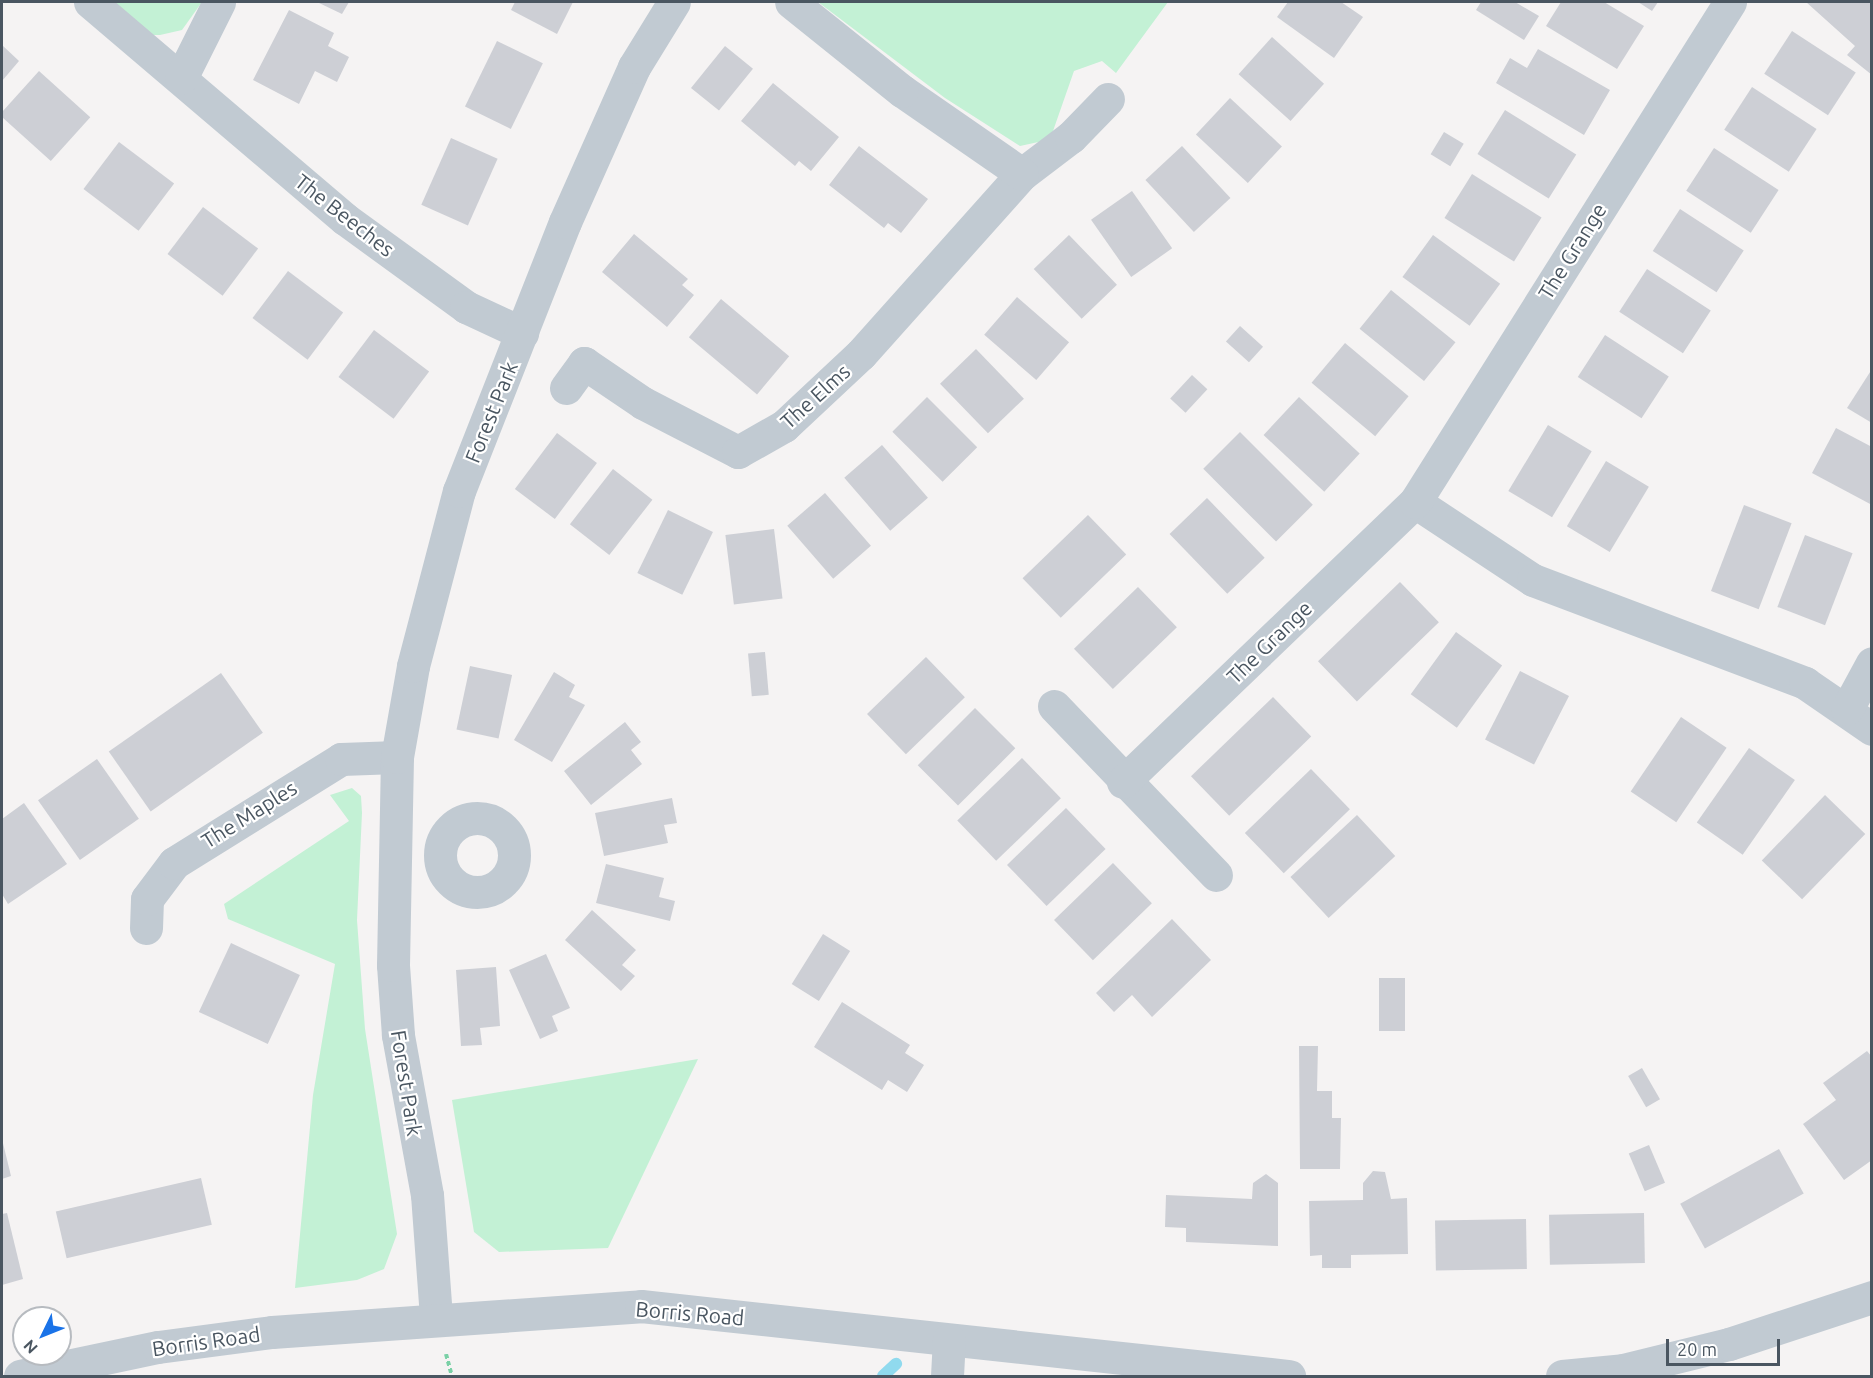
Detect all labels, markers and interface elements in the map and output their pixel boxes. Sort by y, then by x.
street label: The Beeches [290,168,400,262]
street label: The Grange [1533,198,1611,304]
street label: Forest Park [459,358,523,466]
street label: The Elms [775,358,855,434]
street label: The Grange [1221,595,1317,689]
street label: The Maples [197,775,301,853]
street label: Forest Park [386,1028,428,1138]
street label: Borris Road [635,1296,745,1330]
north arrow [12,1306,72,1366]
street label: Borris Road [150,1321,262,1361]
scale bar [1669,1327,1783,1365]
text: N [20,1336,41,1357]
text: 20 m [1677,1339,1717,1359]

